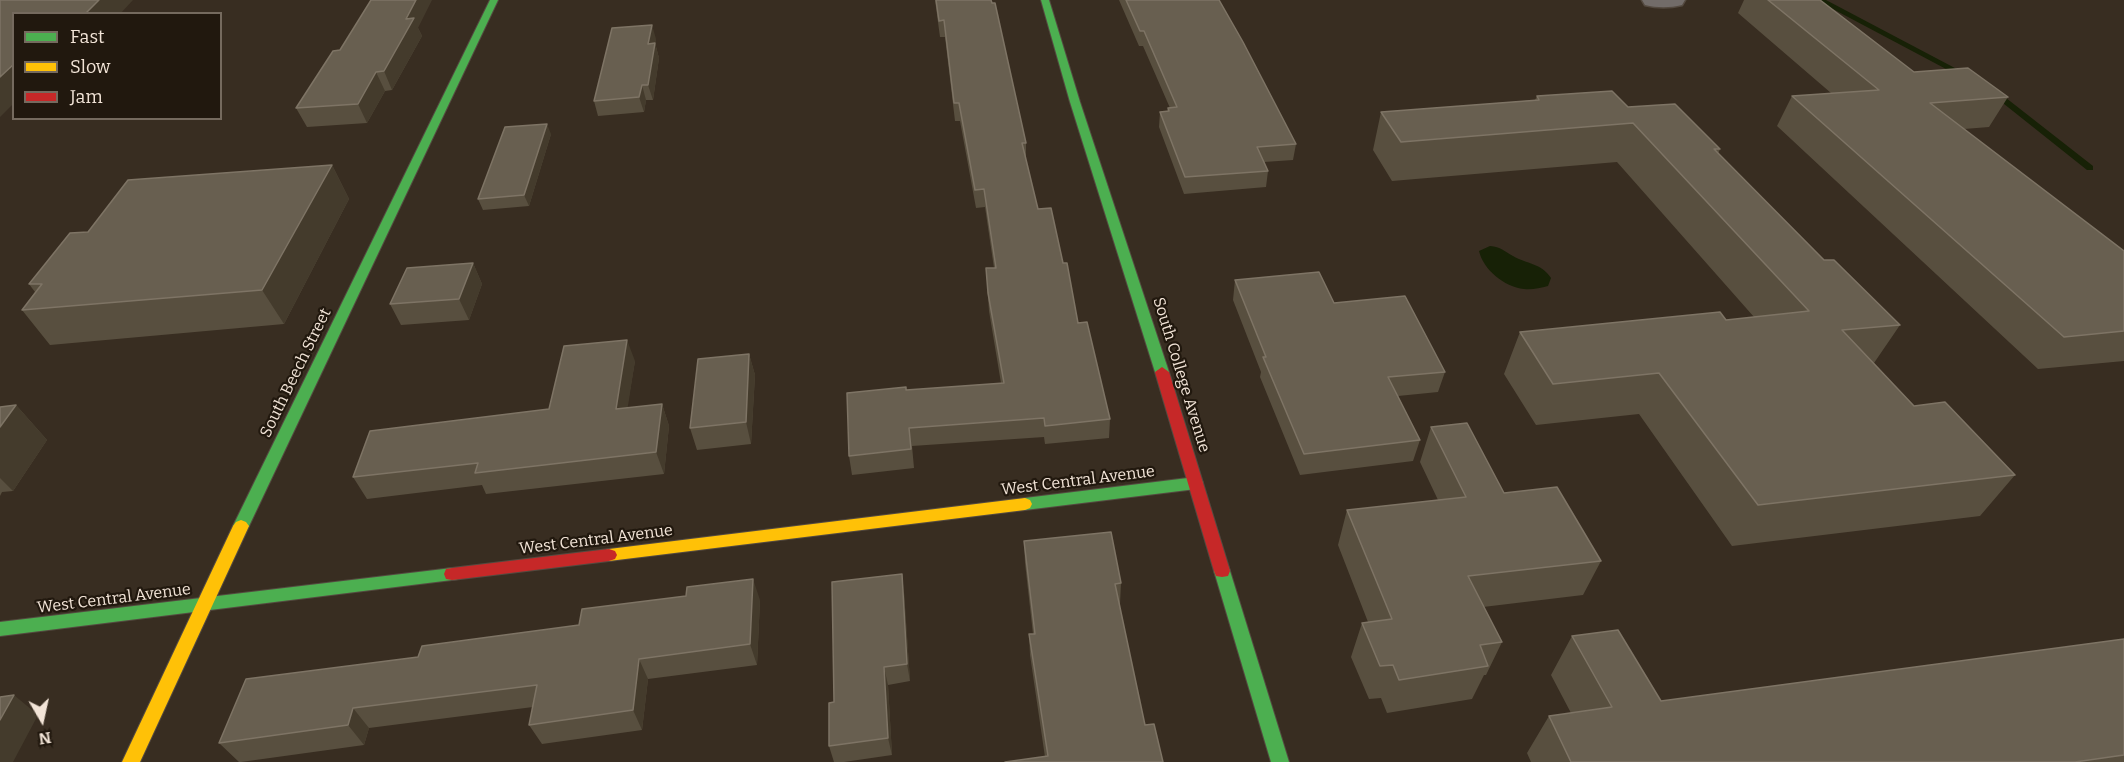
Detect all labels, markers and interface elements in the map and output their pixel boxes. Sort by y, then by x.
legend [12,12,222,120]
text: Fast [70,26,105,48]
text: Slow [70,56,110,78]
text: Jam [70,86,103,108]
street label: South College Avenue [1148,295,1214,455]
street label: South Beech Street [256,305,336,441]
street label: West Central Avenue [1000,462,1156,500]
street label: West Central Avenue [518,521,674,559]
street label: West Central Avenue [36,580,192,618]
north arrow [12,690,72,750]
text: N [37,728,52,749]

